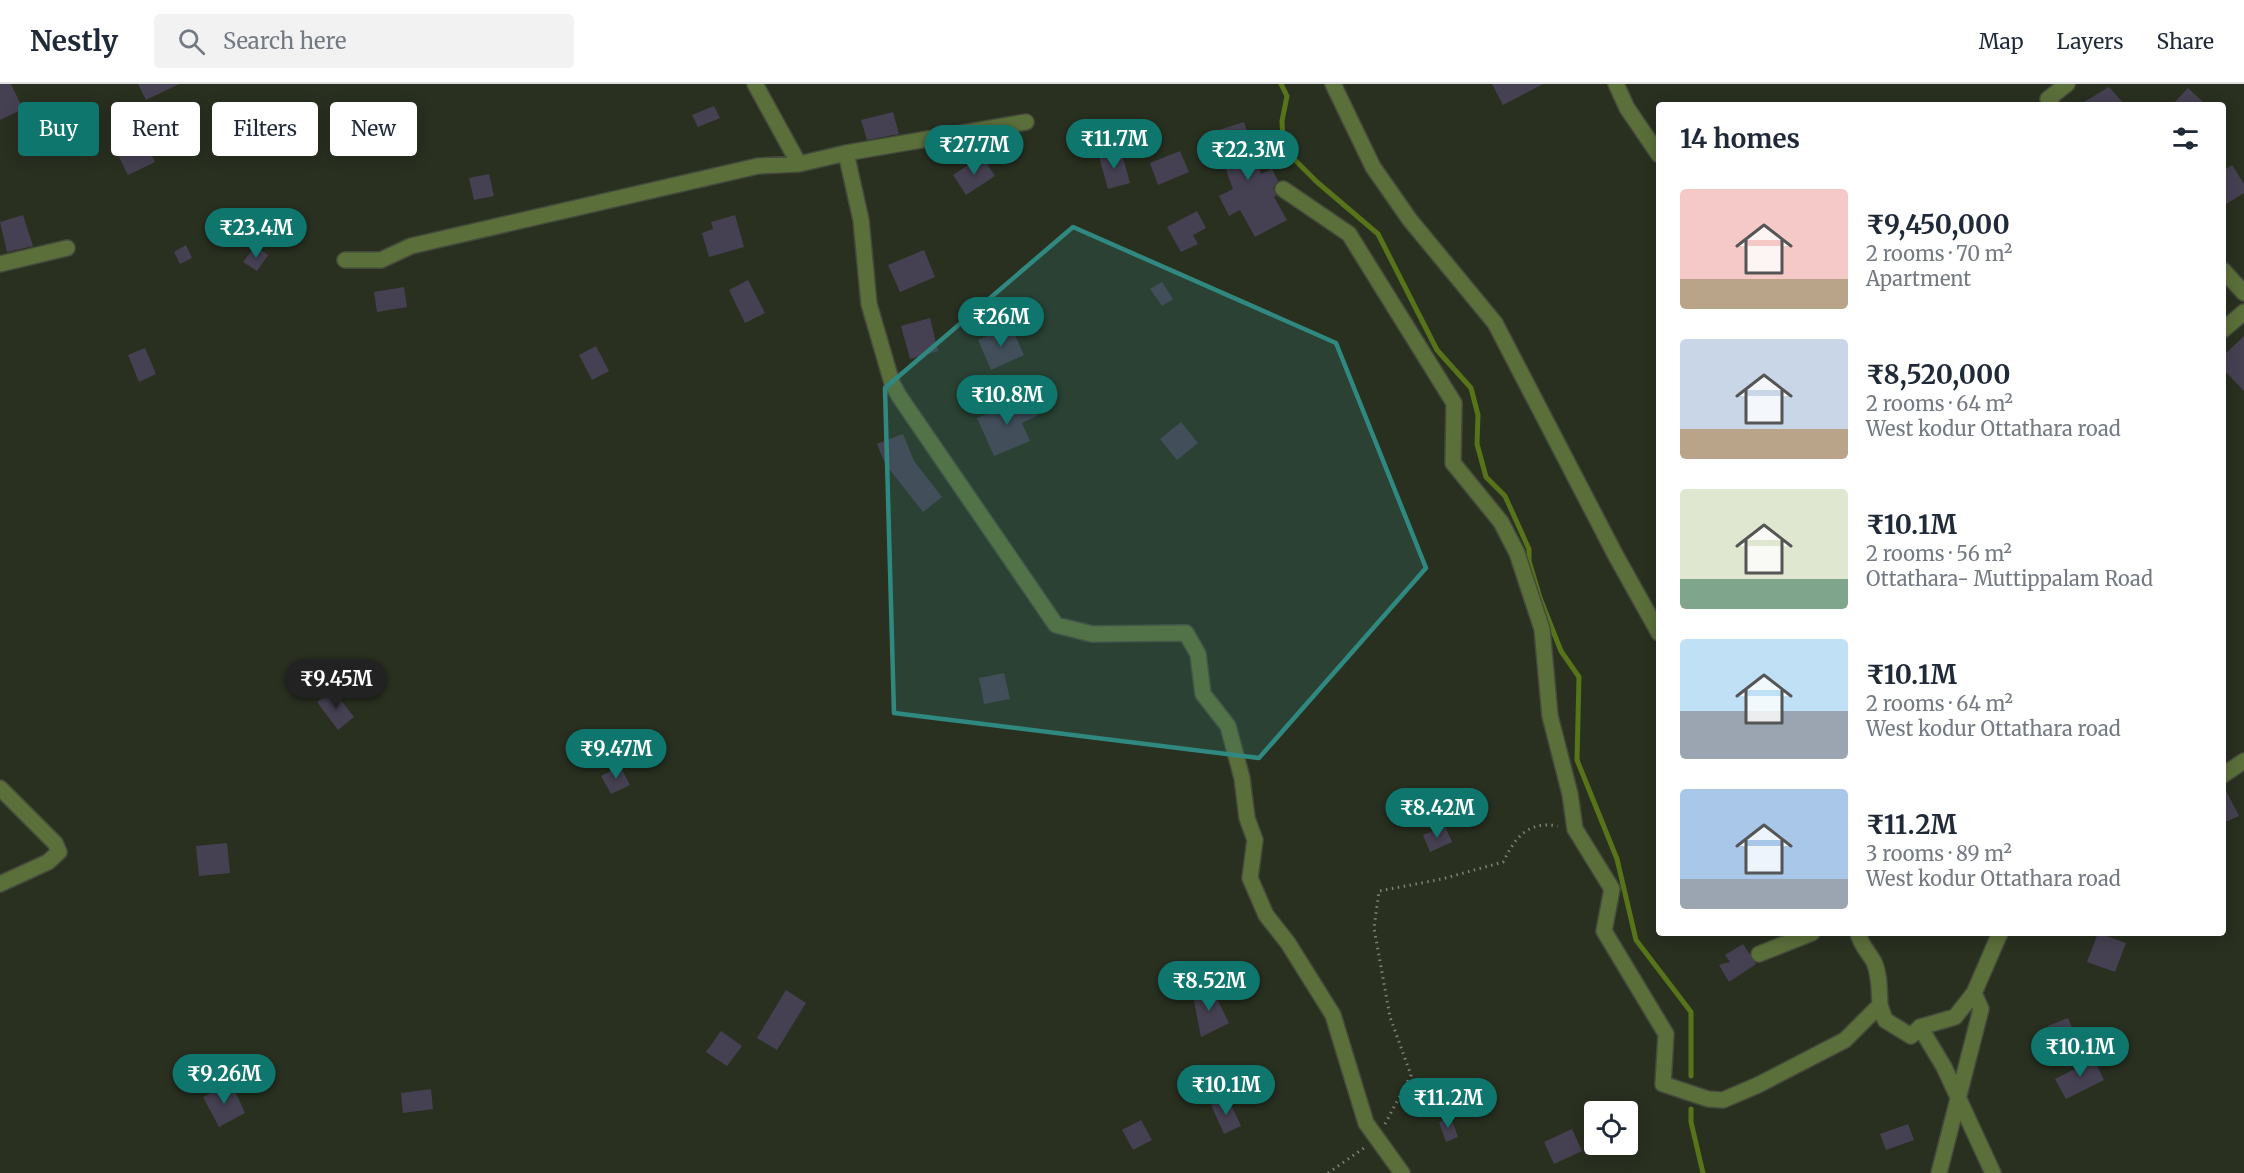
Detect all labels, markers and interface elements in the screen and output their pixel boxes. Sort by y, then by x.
search box [154,14,574,68]
text: Nestly [30,23,118,59]
icon: search [175,25,208,58]
text: Search here [223,27,346,55]
text: Map [1979,28,2024,55]
text: Layers [2057,28,2124,55]
text: Share [2157,28,2214,55]
chip: Buy [18,102,99,156]
chip: Rent [111,102,200,156]
chip: Filters [212,102,318,156]
chip: New [330,102,417,156]
pin: ₹11.7M [1065,119,1163,170]
text: 14 homes [1680,122,1800,155]
icon: filters [2169,122,2202,155]
pin: ₹27.7M [925,125,1023,176]
text: ₹11.7M [1080,126,1148,151]
pin: ₹22.3M [1199,130,1297,181]
text: ₹27.7M [939,132,1009,157]
text: ₹22.3M [1211,137,1285,162]
pin: ₹23.4M [207,208,305,259]
text: ₹9,450,000 [1866,208,2010,241]
icon: home [1728,213,1800,285]
text: ₹23.4M [219,215,293,240]
text: 2 rooms · 70 m² [1866,241,2012,266]
text: Apartment [1866,266,1971,291]
pin: ₹26M [965,297,1037,348]
text: ₹26M [972,304,1030,329]
text: ₹8,520,000 [1866,358,2011,391]
icon: home [1728,363,1800,435]
pin: ₹10.8M [958,375,1056,426]
text: ₹10.8M [971,382,1043,407]
text: 2 rooms · 64 m² [1866,391,2013,416]
text: West kodur Ottathara road [1866,416,2121,441]
text: ₹10.1M [1866,508,1957,541]
icon: home [1728,513,1800,585]
text: 2 rooms · 56 m² [1866,541,2012,566]
text: Ottathara- Muttippalam Road [1866,566,2153,591]
text: ₹10.1M [1866,658,1957,691]
pin: ₹9.45M [287,659,385,710]
icon: home [1728,663,1800,735]
text: ₹9.45M [299,666,373,691]
text: 2 rooms · 64 m² [1866,691,2013,716]
text: West kodur Ottathara road [1866,716,2121,741]
pin: ₹9.47M [567,729,665,780]
text: ₹9.47M [580,736,652,761]
pin: ₹8.42M [1388,788,1486,839]
text: ₹8.42M [1399,795,1475,820]
text: ₹11.2M [1866,808,1957,841]
icon: home [1728,813,1800,885]
text: 3 rooms · 89 m² [1866,841,2012,866]
text: West kodur Ottathara road [1866,866,2121,891]
pin: ₹8.52M [1160,961,1258,1012]
text: ₹8.52M [1172,968,1246,993]
pin: ₹10.1M [2031,1027,2129,1078]
text: ₹10.1M [2045,1034,2115,1059]
pin: ₹9.26M [175,1054,273,1105]
text: ₹9.26M [187,1061,261,1086]
pin: ₹10.1M [1177,1065,1275,1116]
text: ₹10.1M [1191,1072,1261,1097]
pin: ₹11.2M [1399,1078,1497,1129]
text: ₹11.2M [1413,1085,1483,1110]
map controls [1584,1101,1638,1155]
button: locate [1584,1101,1638,1155]

